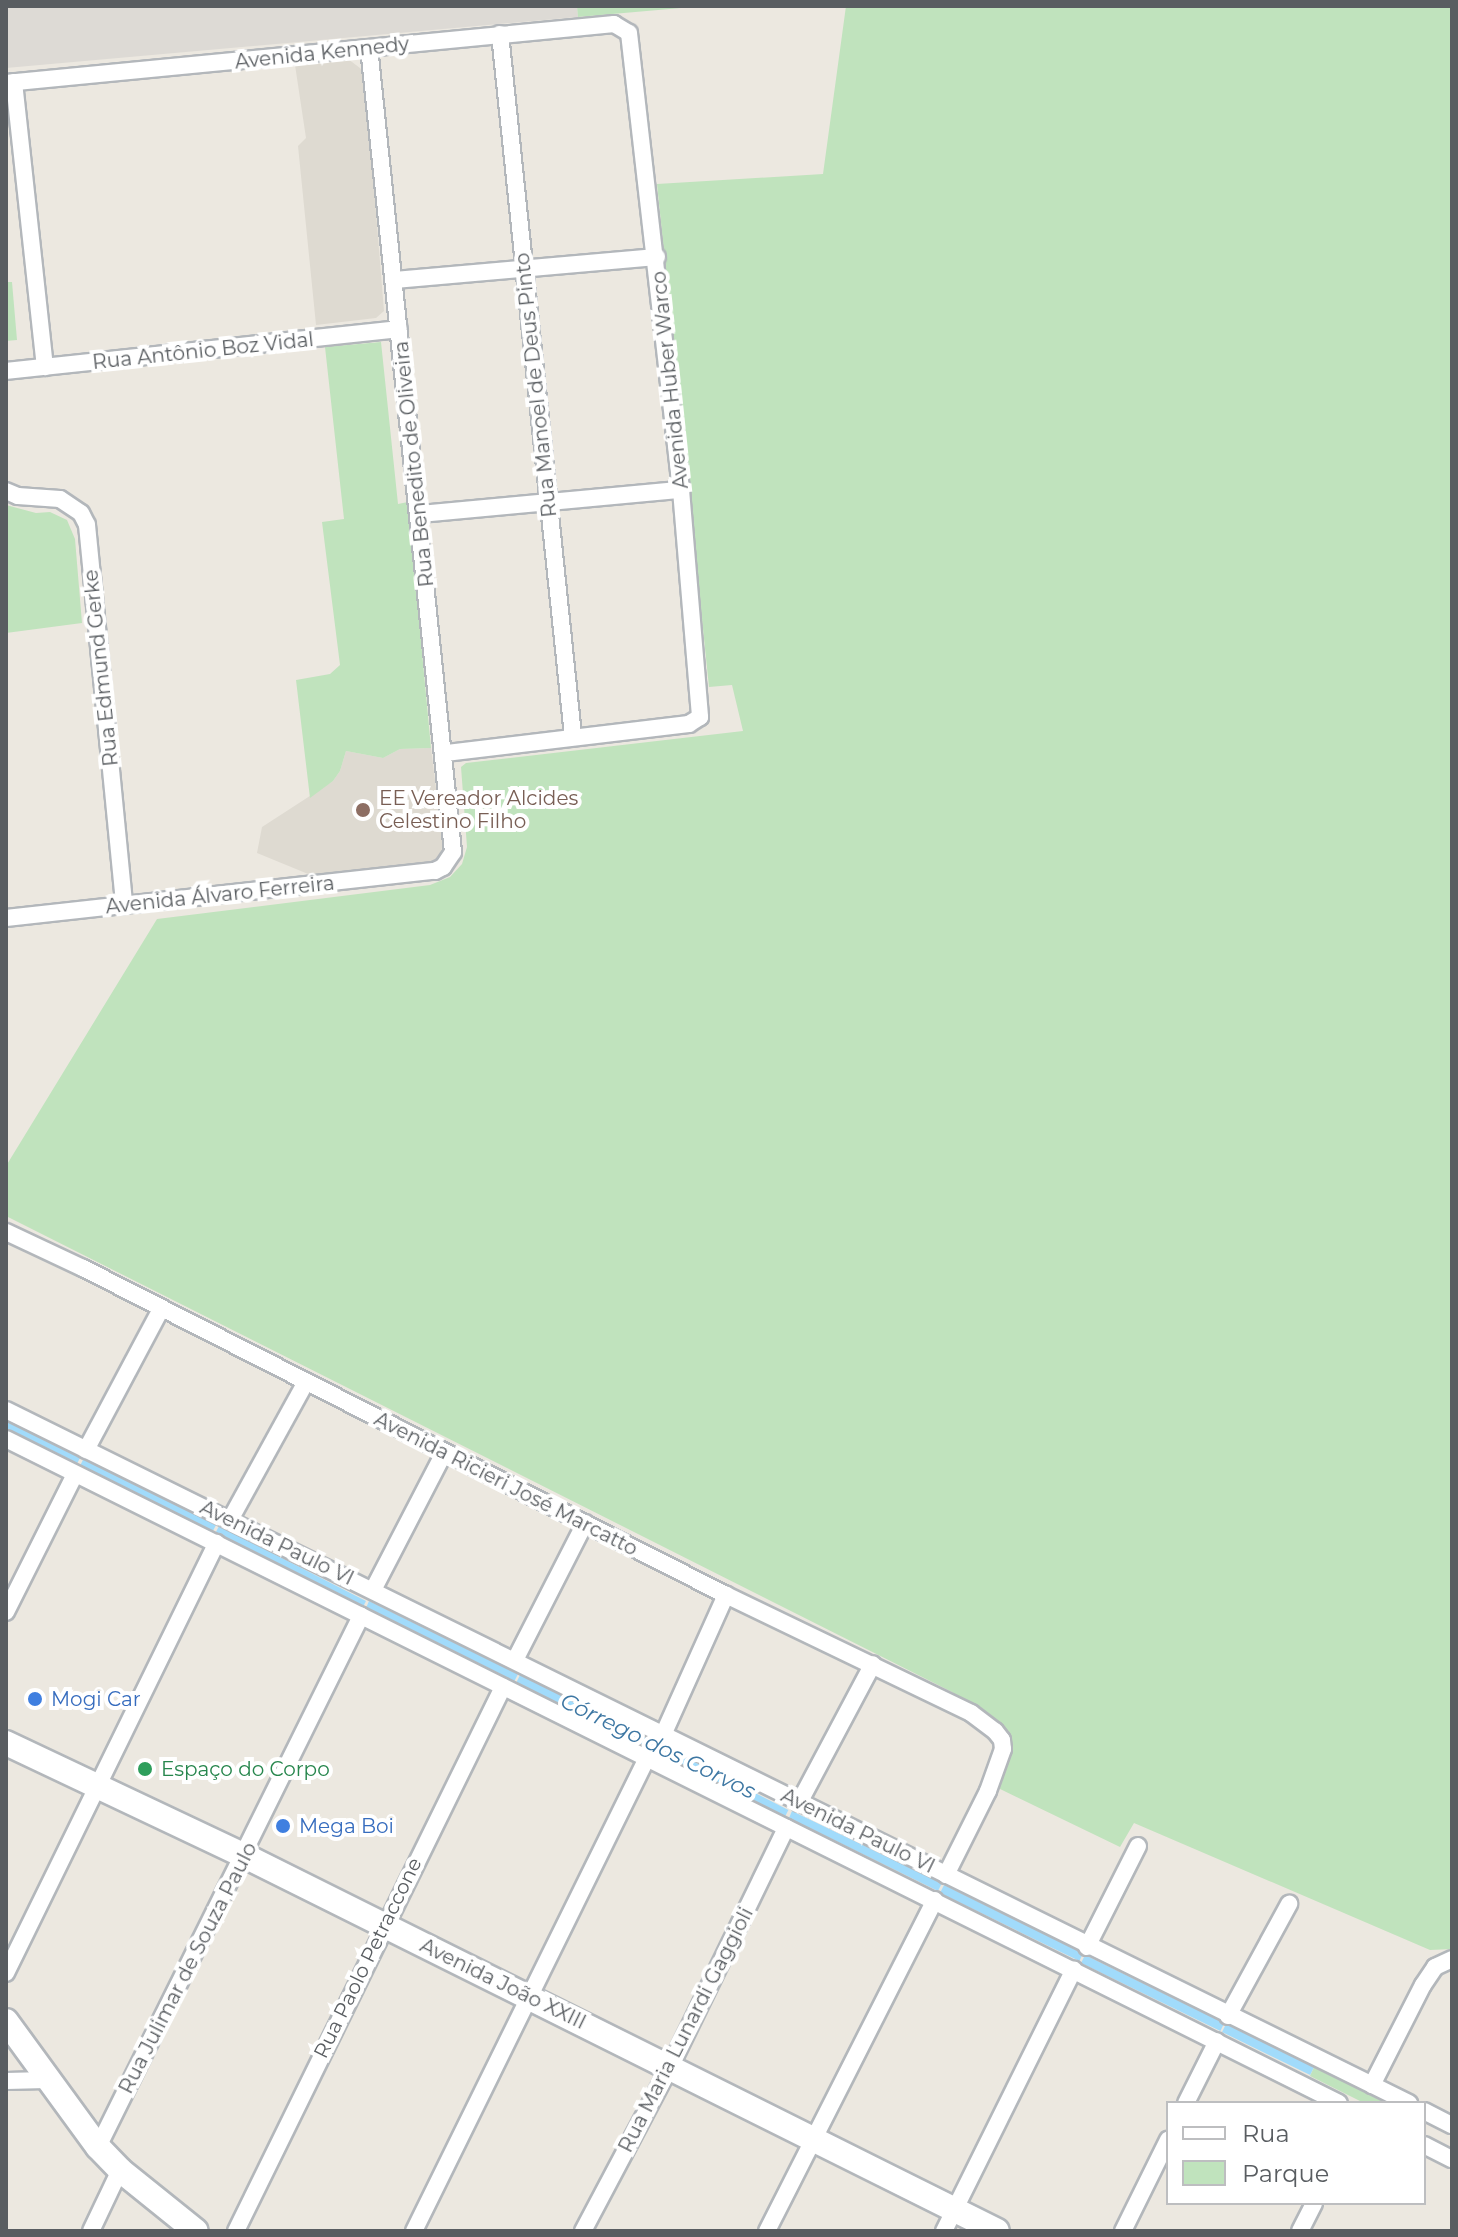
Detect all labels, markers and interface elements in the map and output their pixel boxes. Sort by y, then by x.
street label: Avenida Kennedy [234,32,410,74]
street label: Rua Manoel de Deus Pinto [510,251,562,519]
street label: Avenida Huber Warco [647,270,693,490]
street label: Rua Antônio Boz Vidal [91,327,315,375]
street label: Rua Benedito de Oliveira [389,340,439,588]
street label: Rua Edmund Gerke [79,568,123,768]
place label: EE Vereador Alcides Celestino Filho [379,786,578,833]
marker: EE Vereador Alcides Celestino Filho [354,801,372,819]
street label: Avenida Álvaro Ferreira [104,871,336,919]
street label: Avenida Ricieri José Marcatto [370,1407,642,1561]
street label: Avenida Paulo VI [196,1495,358,1591]
place label: Mogi Car [51,1687,141,1711]
water label: Córrego dos Corvos [556,1687,760,1805]
marker: Mogi Car [26,1690,44,1708]
place label: Espaço do Corpo [161,1757,330,1781]
marker: Espaço do Corpo [136,1760,154,1778]
street label: Avenida Paulo VI [777,1783,939,1879]
place label: Mega Boi [299,1814,394,1838]
marker: Mega Boi [274,1817,292,1835]
street label: Rua Julimar de Souza Paulo [114,1838,262,2098]
street label: Rua Paolo Petraccone [309,1854,427,2062]
street label: Rua Maria Lunardi Gaggioli [614,1903,758,2157]
street label: Avenida João XXIII [416,1933,590,2035]
legend [1166,2101,1426,2205]
text: Rua [1242,2119,1290,2148]
text: Parque [1242,2159,1329,2188]

